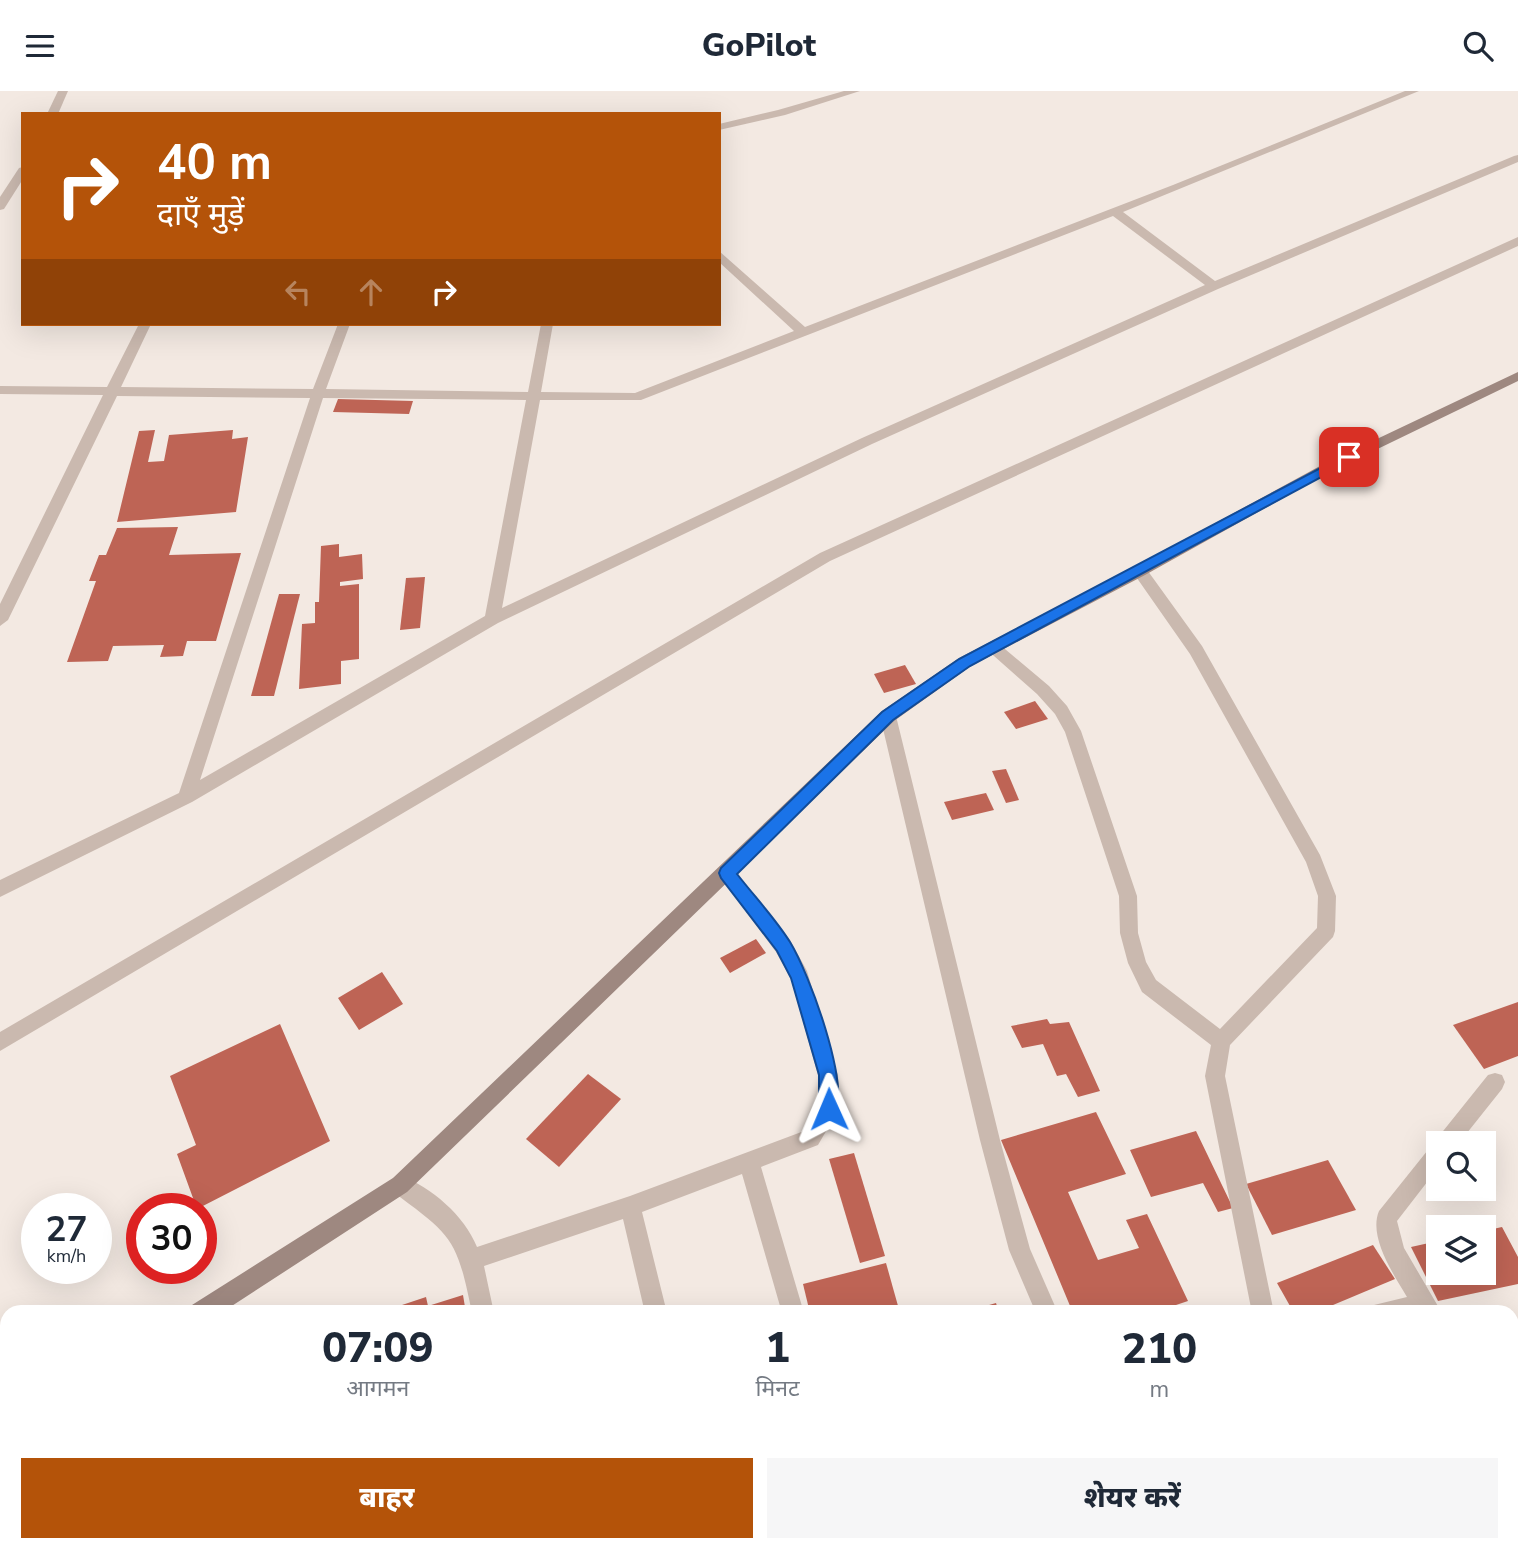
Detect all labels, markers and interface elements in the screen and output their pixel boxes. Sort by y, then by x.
text: GoPilot [702,24,816,67]
icon: menu [21,27,59,65]
icon: search [1459,27,1497,65]
text: 40 m [157,129,272,196]
icon: right [42,140,133,231]
text: दाएँ मुड़ें [157,193,244,236]
icon: left [279,273,317,311]
icon: ahead [352,273,390,311]
icon: right [425,273,463,311]
pin [1319,427,1379,487]
icon: arrive [1330,438,1368,476]
position arrow [792,1072,866,1146]
map controls [1426,1131,1496,1285]
button: search [1426,1131,1496,1201]
speed limit sign: 30 [126,1193,217,1284]
text: 27 [45,1206,88,1253]
button: layers [1426,1215,1496,1285]
text: km/h [47,1244,86,1268]
text: 07:09 [322,1320,434,1377]
text: 1 [765,1320,790,1377]
text: 210 [1121,1321,1197,1378]
text: आगमन [346,1373,409,1404]
text: मिनट [756,1373,800,1404]
text: m [1149,1374,1169,1405]
button: बाहर [21,1458,753,1538]
button: शेयर करें [767,1458,1498,1538]

